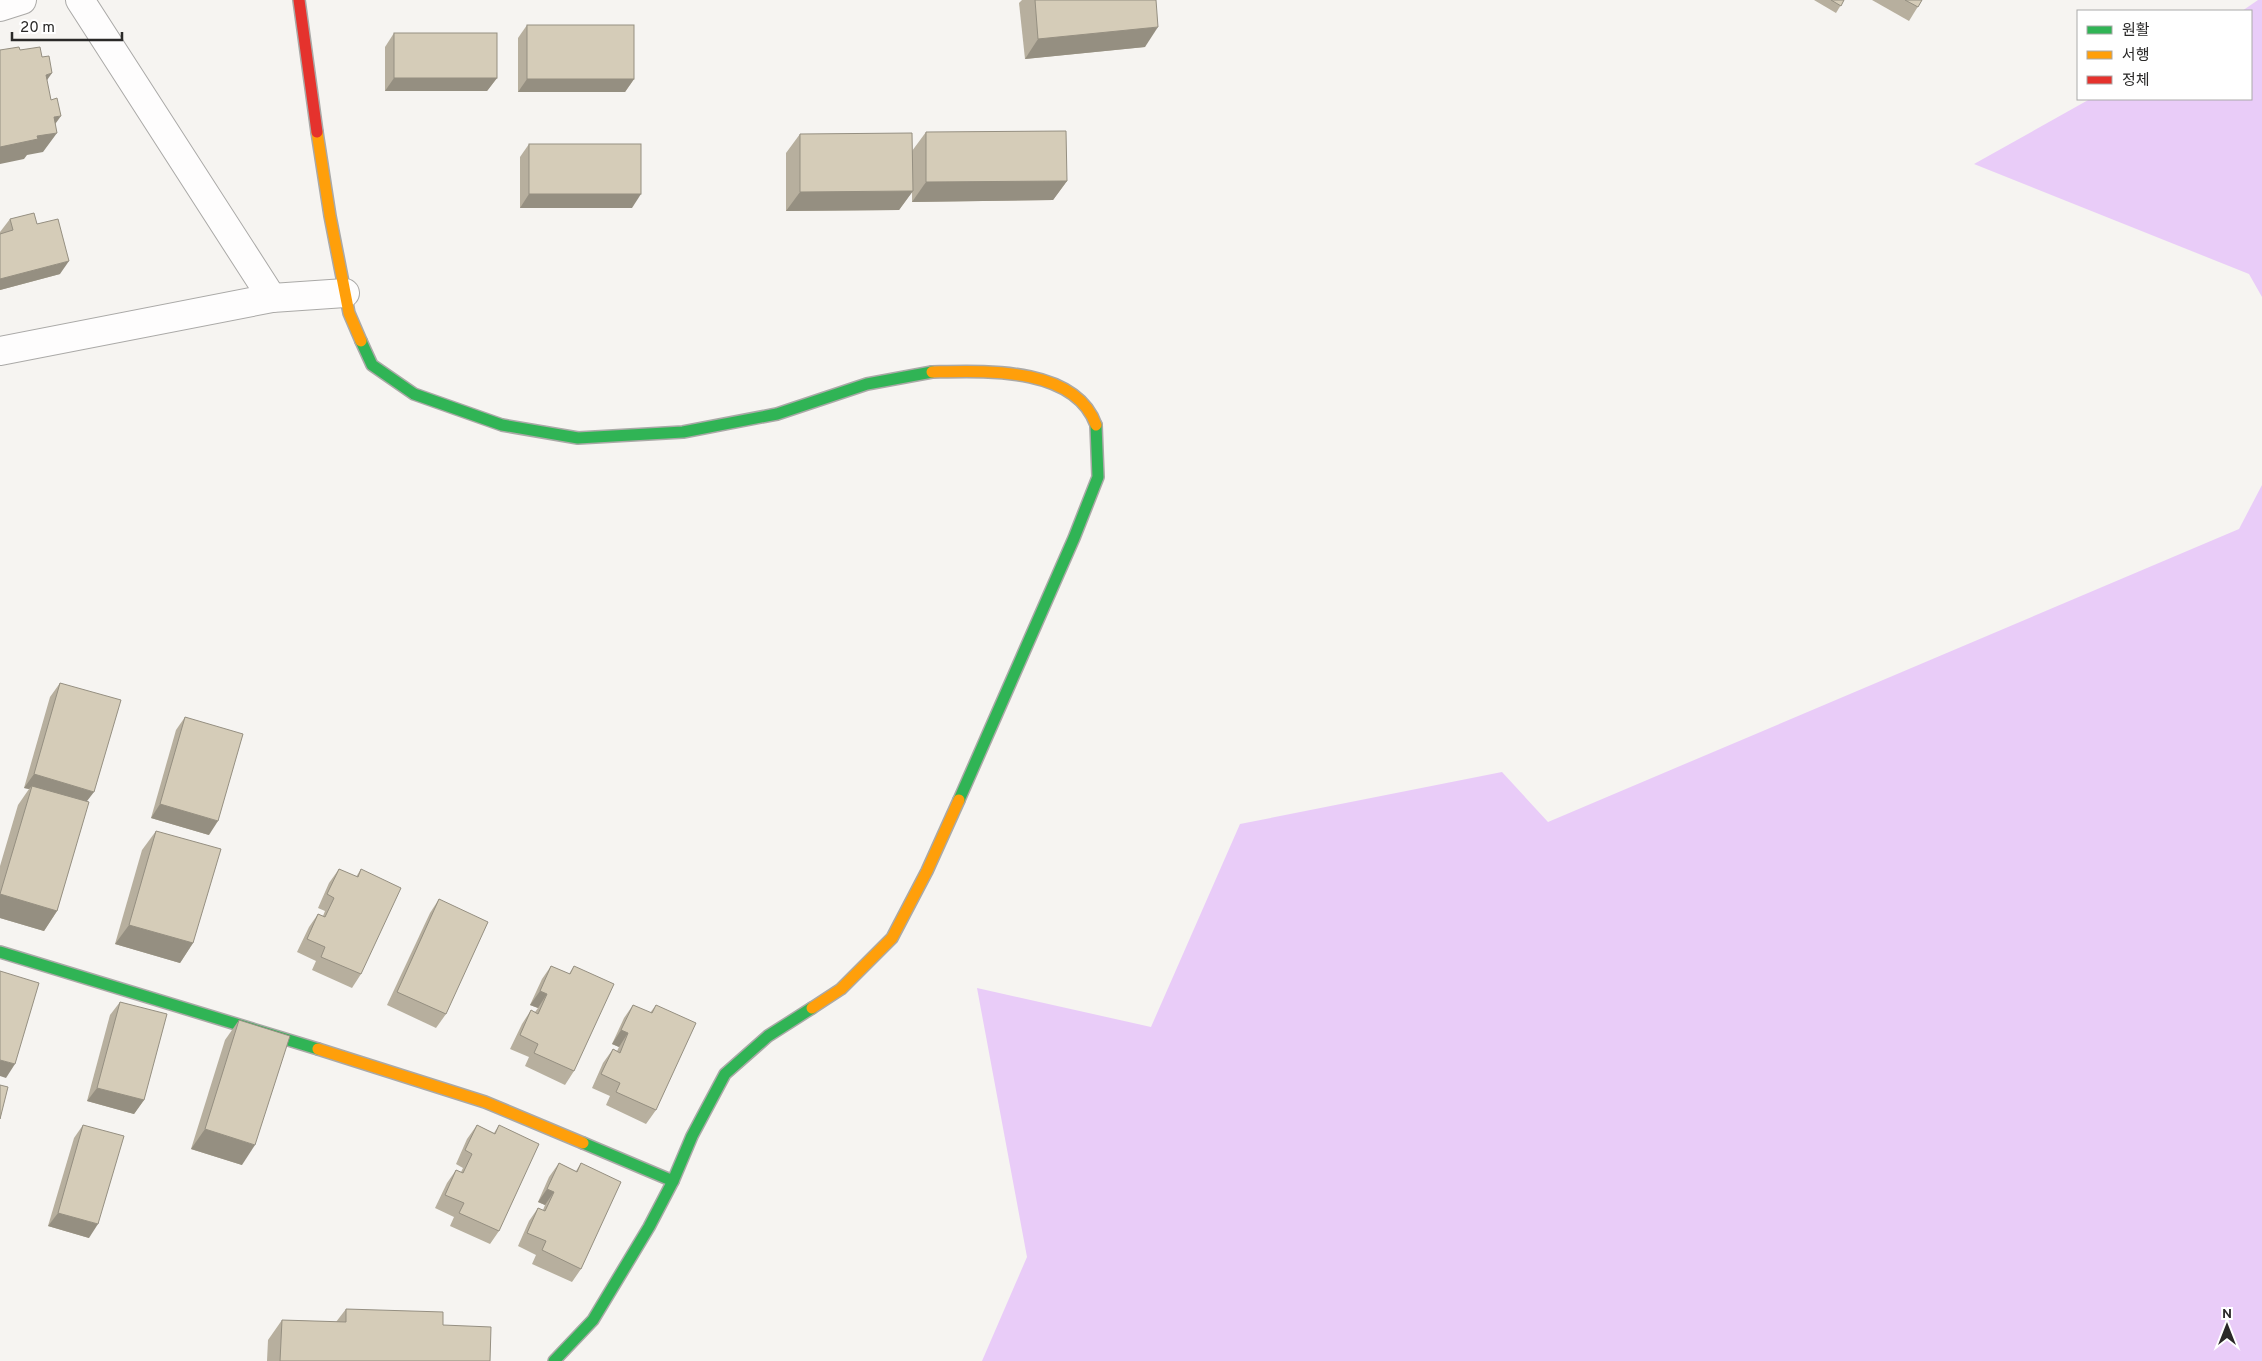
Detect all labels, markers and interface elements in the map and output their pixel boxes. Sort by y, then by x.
scale bar [12,10,122,42]
legend [2077,10,2252,100]
text: 20 m [20,19,55,38]
text: 원활 [2122,22,2150,41]
text: 서행 [2122,47,2150,66]
text: 정체 [2122,72,2150,91]
north arrow [2202,1301,2252,1351]
text: N [2222,1306,2232,1323]

